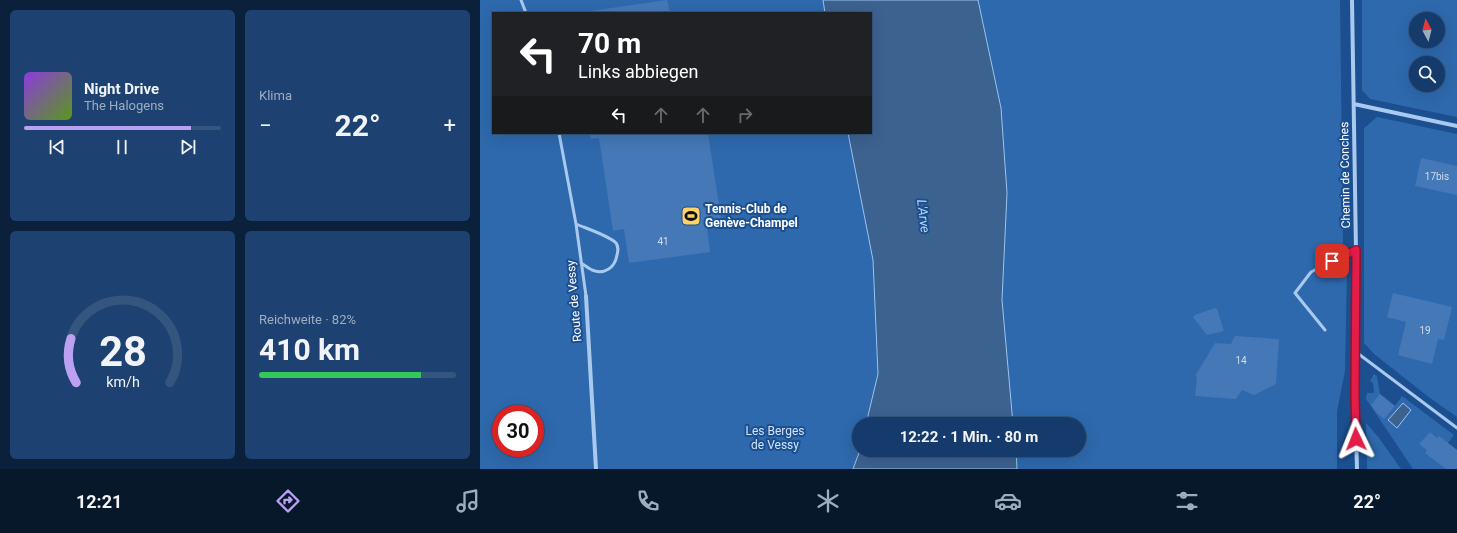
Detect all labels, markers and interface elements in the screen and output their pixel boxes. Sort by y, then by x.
north arrow [1409,12,1445,48]
map controls [1409,12,1445,92]
text: 70 m [578,27,641,60]
icon: left [512,28,564,80]
button: search [1409,56,1445,92]
text: Links abbiegen [578,61,698,82]
text: Night Drive [84,80,159,98]
text: Klima [259,88,292,103]
text: The Halogens [84,98,164,113]
icon: left [608,104,630,126]
icon: ahead [650,104,672,126]
icon: ahead [692,104,714,126]
icon: right [734,104,756,126]
text: 22° [334,108,381,143]
text: − [259,113,272,138]
text: + [444,113,456,138]
street label: Chemin de Conches [1337,122,1353,228]
icon: previous [46,136,68,158]
icon: pause [111,136,133,158]
icon: next [177,136,199,158]
house number: 17bis [1425,171,1449,182]
water label: L'Arve [914,198,933,234]
place label: Tennis-Club de Genève-Champel [705,202,798,230]
sports icon: Tennis-Club de Genève-Champel [680,205,702,227]
house number: 41 [657,236,669,247]
pin [1315,244,1349,278]
icon: arrive [1321,250,1343,272]
street label: Route de Vessy [563,259,585,342]
text: Reichweite · 82% [259,312,356,327]
house number: 19 [1419,325,1431,336]
text: 28 [99,327,146,376]
text: 410 km [259,332,360,367]
house number: 14 [1235,355,1247,366]
text: km/h [106,373,139,389]
speed limit sign: 30 [492,405,544,457]
position arrow [1335,418,1377,460]
park label: Les Berges de Vessy [745,424,805,452]
text: 12:22 · 1 Min. · 80 m [900,428,1038,446]
icon: directions [274,487,302,515]
icon: music [454,487,482,515]
icon: phone [634,487,662,515]
icon: climate [814,487,842,515]
icon: car [994,487,1022,515]
icon: filters [1173,487,1201,515]
text: 12:21 [76,491,122,512]
text: 22° [1353,491,1381,512]

